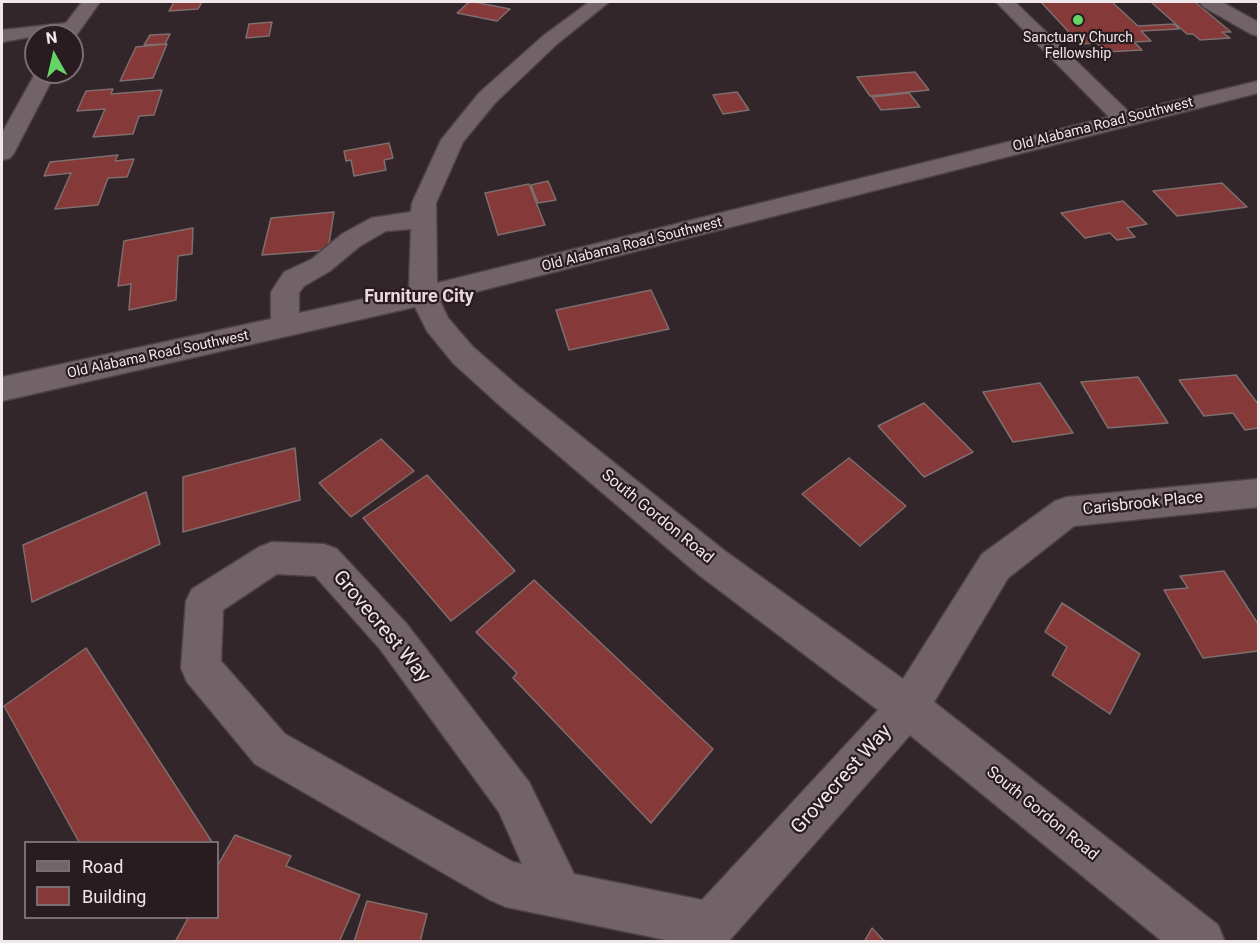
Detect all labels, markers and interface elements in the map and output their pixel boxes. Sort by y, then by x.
marker: Sanctuary Church Fellowship [1071,13,1085,27]
north arrow [24,24,84,84]
text: N [45,27,59,48]
place label: Sanctuary Church Fellowship [1023,30,1133,62]
street label: Old Alabama Road Southwest [1011,94,1195,156]
street label: Old Alabama Road Southwest [540,214,724,276]
district label: Furniture City [364,286,474,308]
street label: Old Alabama Road Southwest [66,328,250,382]
street label: South Gordon Road [597,466,717,568]
street label: Carisbrook Place [1082,488,1204,520]
street label: Grovecrest Way [327,566,435,688]
street label: Grovecrest Way [787,720,897,840]
street label: South Gordon Road [982,763,1102,865]
legend [24,841,219,919]
text: Road [82,856,123,877]
text: Building [82,886,146,907]

